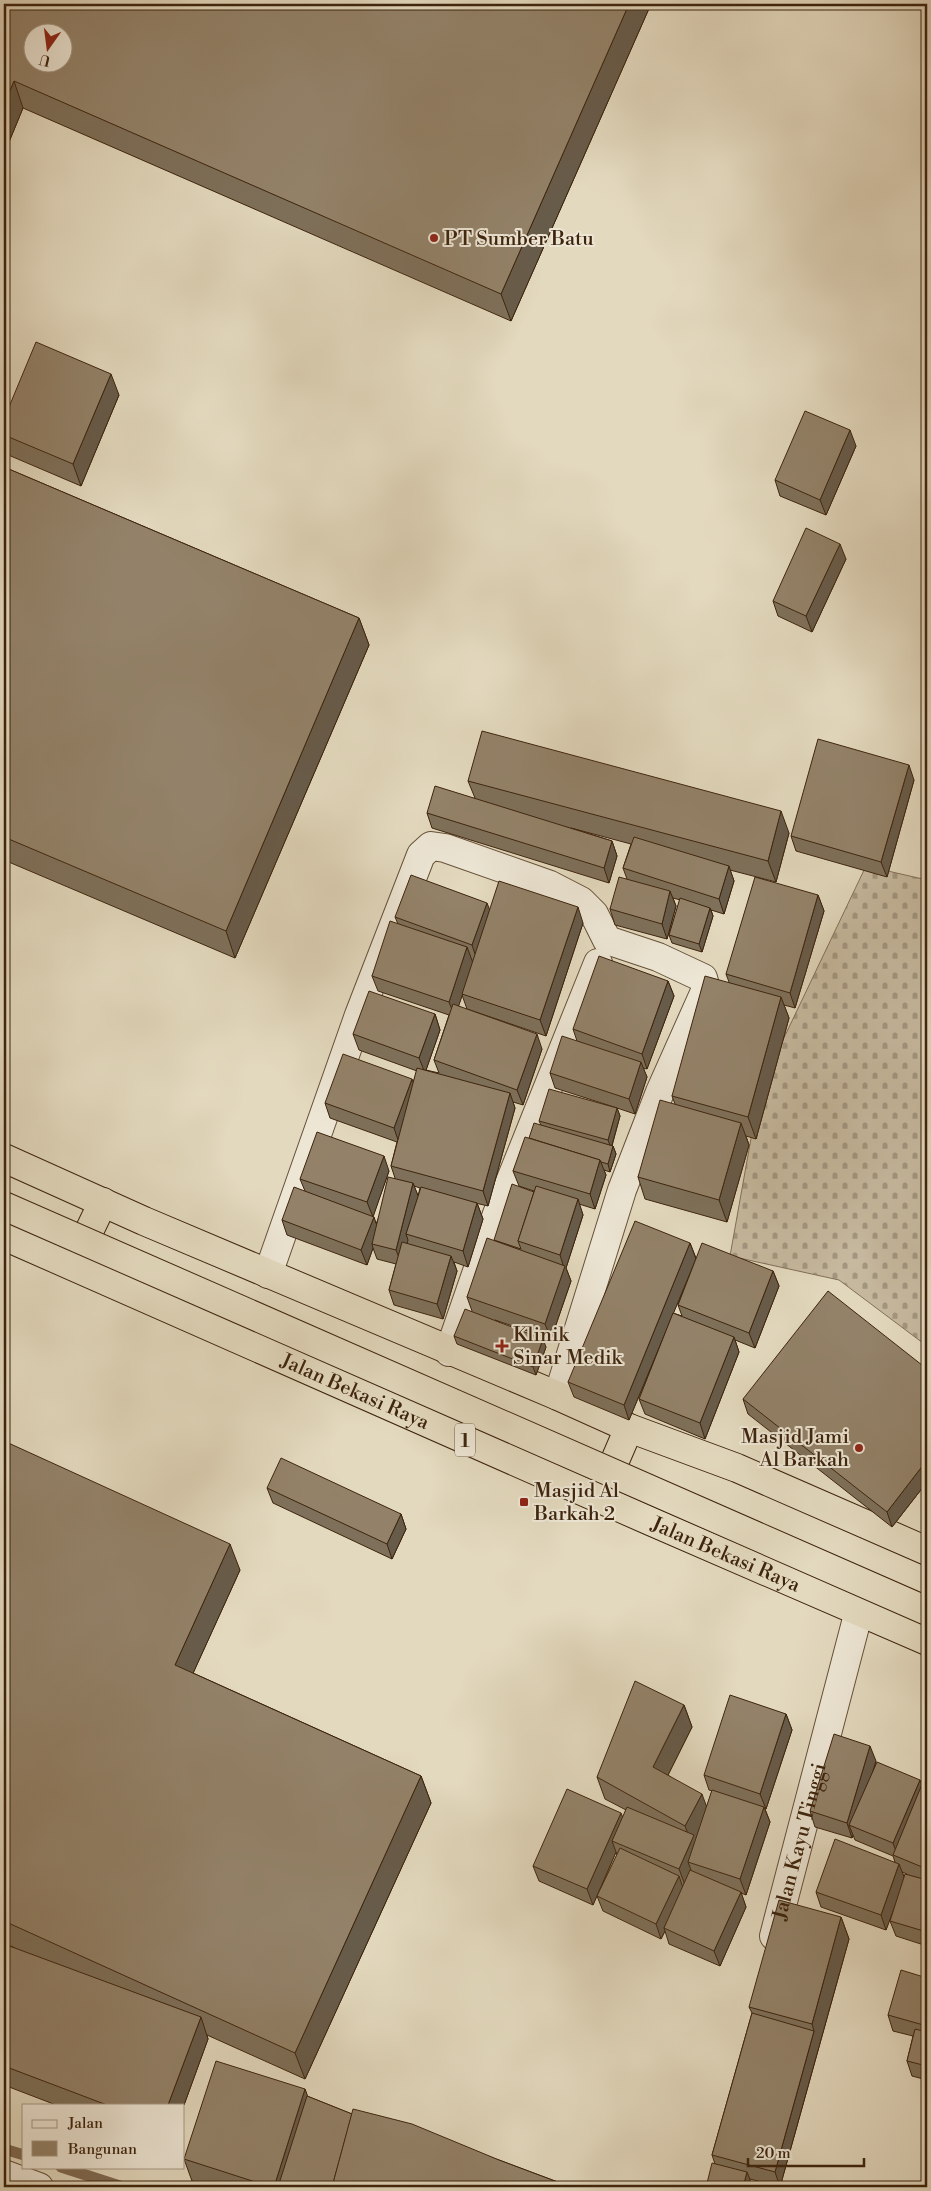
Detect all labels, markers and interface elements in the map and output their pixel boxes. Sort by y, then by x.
north arrow [22,22,72,72]
text: U [38,50,53,70]
place label: PT Sumber Batu [444,227,594,252]
marker: PT Sumber Batu [428,232,440,244]
place label: Klinik Sinar Medik [513,1323,624,1371]
marker: Klinik Sinar Medik [495,1339,509,1353]
street label: Jalan Bekasi Raya [276,1348,434,1436]
road number: 1 [455,1424,475,1456]
place label: Masjid Jami Al Barkah [741,1425,849,1473]
marker: Masjid Jami Al Barkah [853,1442,865,1454]
place label: Masjid Al Barkah 2 [533,1479,619,1527]
marker: Masjid Al Barkah 2 [518,1496,530,1508]
street label: Jalan Bekasi Raya [646,1512,805,1599]
street label: Jalan Kayu Tinggi [768,1760,833,1924]
legend [22,2104,185,2168]
text: Jalan [67,2114,103,2133]
scale bar [748,2136,865,2168]
text: Bangunan [67,2140,137,2159]
text: 20 m [756,2144,791,2163]

